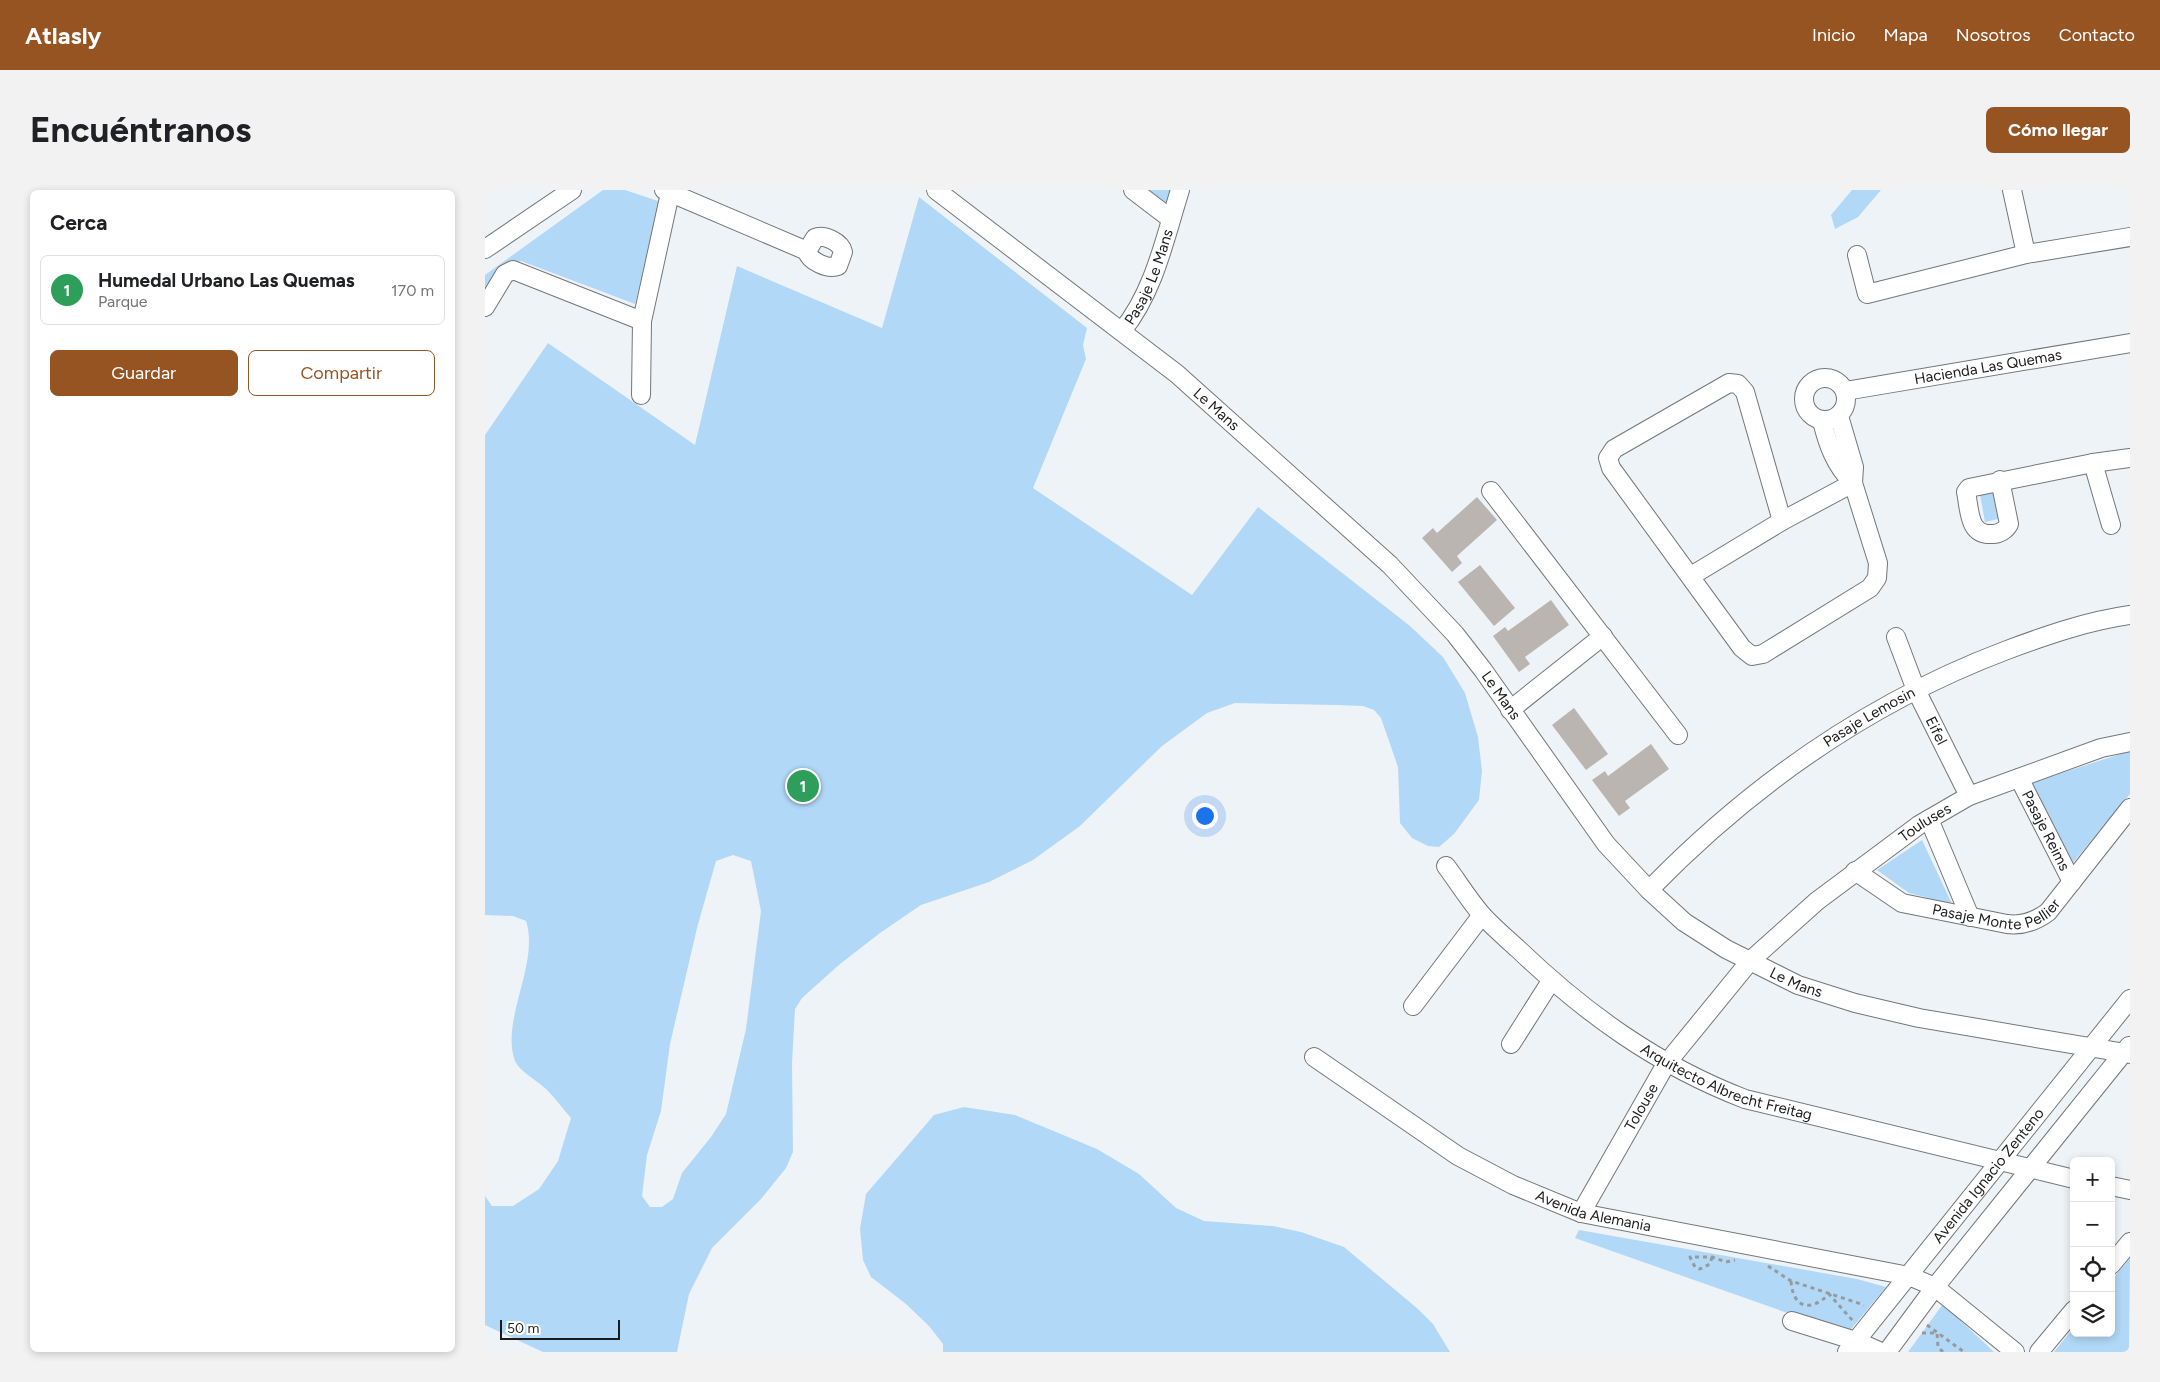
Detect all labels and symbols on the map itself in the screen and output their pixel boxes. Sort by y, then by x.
street label: Pasaje Le Mans [1121,227,1177,328]
street label: Hacienda Las Quemas [1913,346,2063,388]
street label: Le Mans [1190,384,1243,434]
street label: Le Mans [1478,668,1524,723]
street label: Pasaje Lemosin [1820,683,1918,751]
street label: Eifel [1922,713,1951,748]
pin: 1 [787,767,819,805]
street label: Pasaje Reims [2018,787,2074,874]
street label: Touluses [1895,799,1954,846]
your location [1192,803,1218,829]
street label: Pasaje Monte Pellier [1931,895,2064,934]
street label: Le Mans [1767,963,1825,1001]
street label: Arquitecto Albrecht Freitag [1637,1040,1814,1124]
street label: Tolouse [1621,1080,1662,1134]
street label: Avenida Ignacio Zenteno [1929,1104,2048,1247]
street label: Avenida Alemania [1533,1186,1653,1235]
scale bar [500,1317,620,1340]

